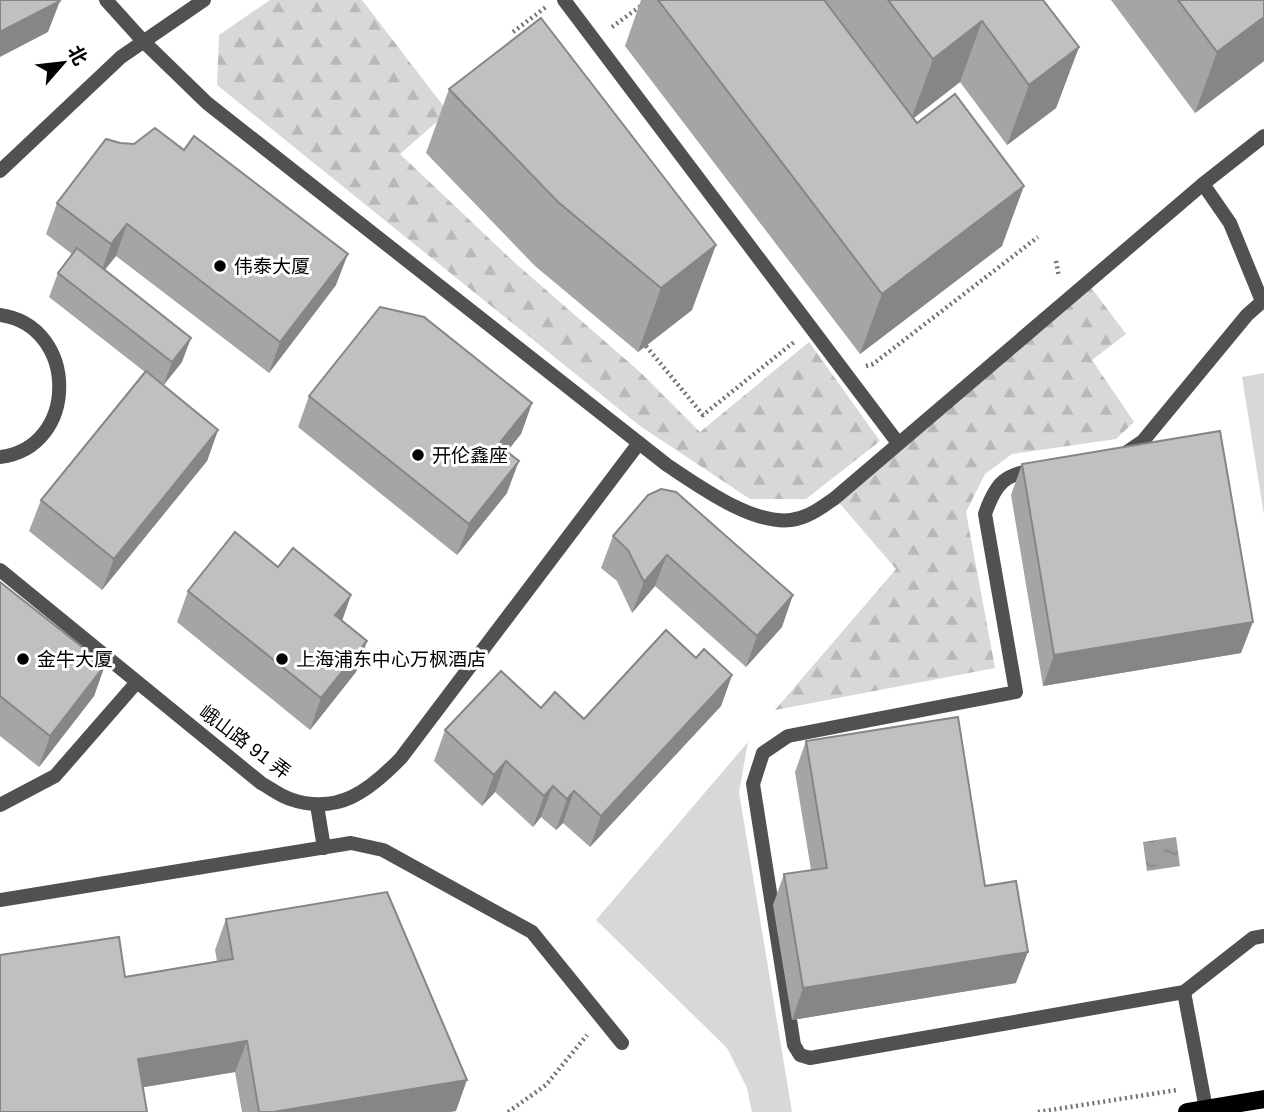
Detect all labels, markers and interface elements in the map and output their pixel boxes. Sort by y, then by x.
north arrow [28,28,98,98]
text: 北 [64,42,91,69]
place label: 伟泰大厦 [234,256,310,277]
marker: 伟泰大厦 [212,258,228,274]
place label: 开伦鑫座 [432,445,508,466]
marker: 开伦鑫座 [410,447,426,463]
place label: 金牛大厦 [37,649,113,670]
place label: 上海浦东中心万枫酒店 [296,649,486,670]
marker: 金牛大厦 [15,651,31,667]
marker: 上海浦东中心万枫酒店 [274,651,290,667]
street label: 峨山路 91 弄 [196,701,294,783]

